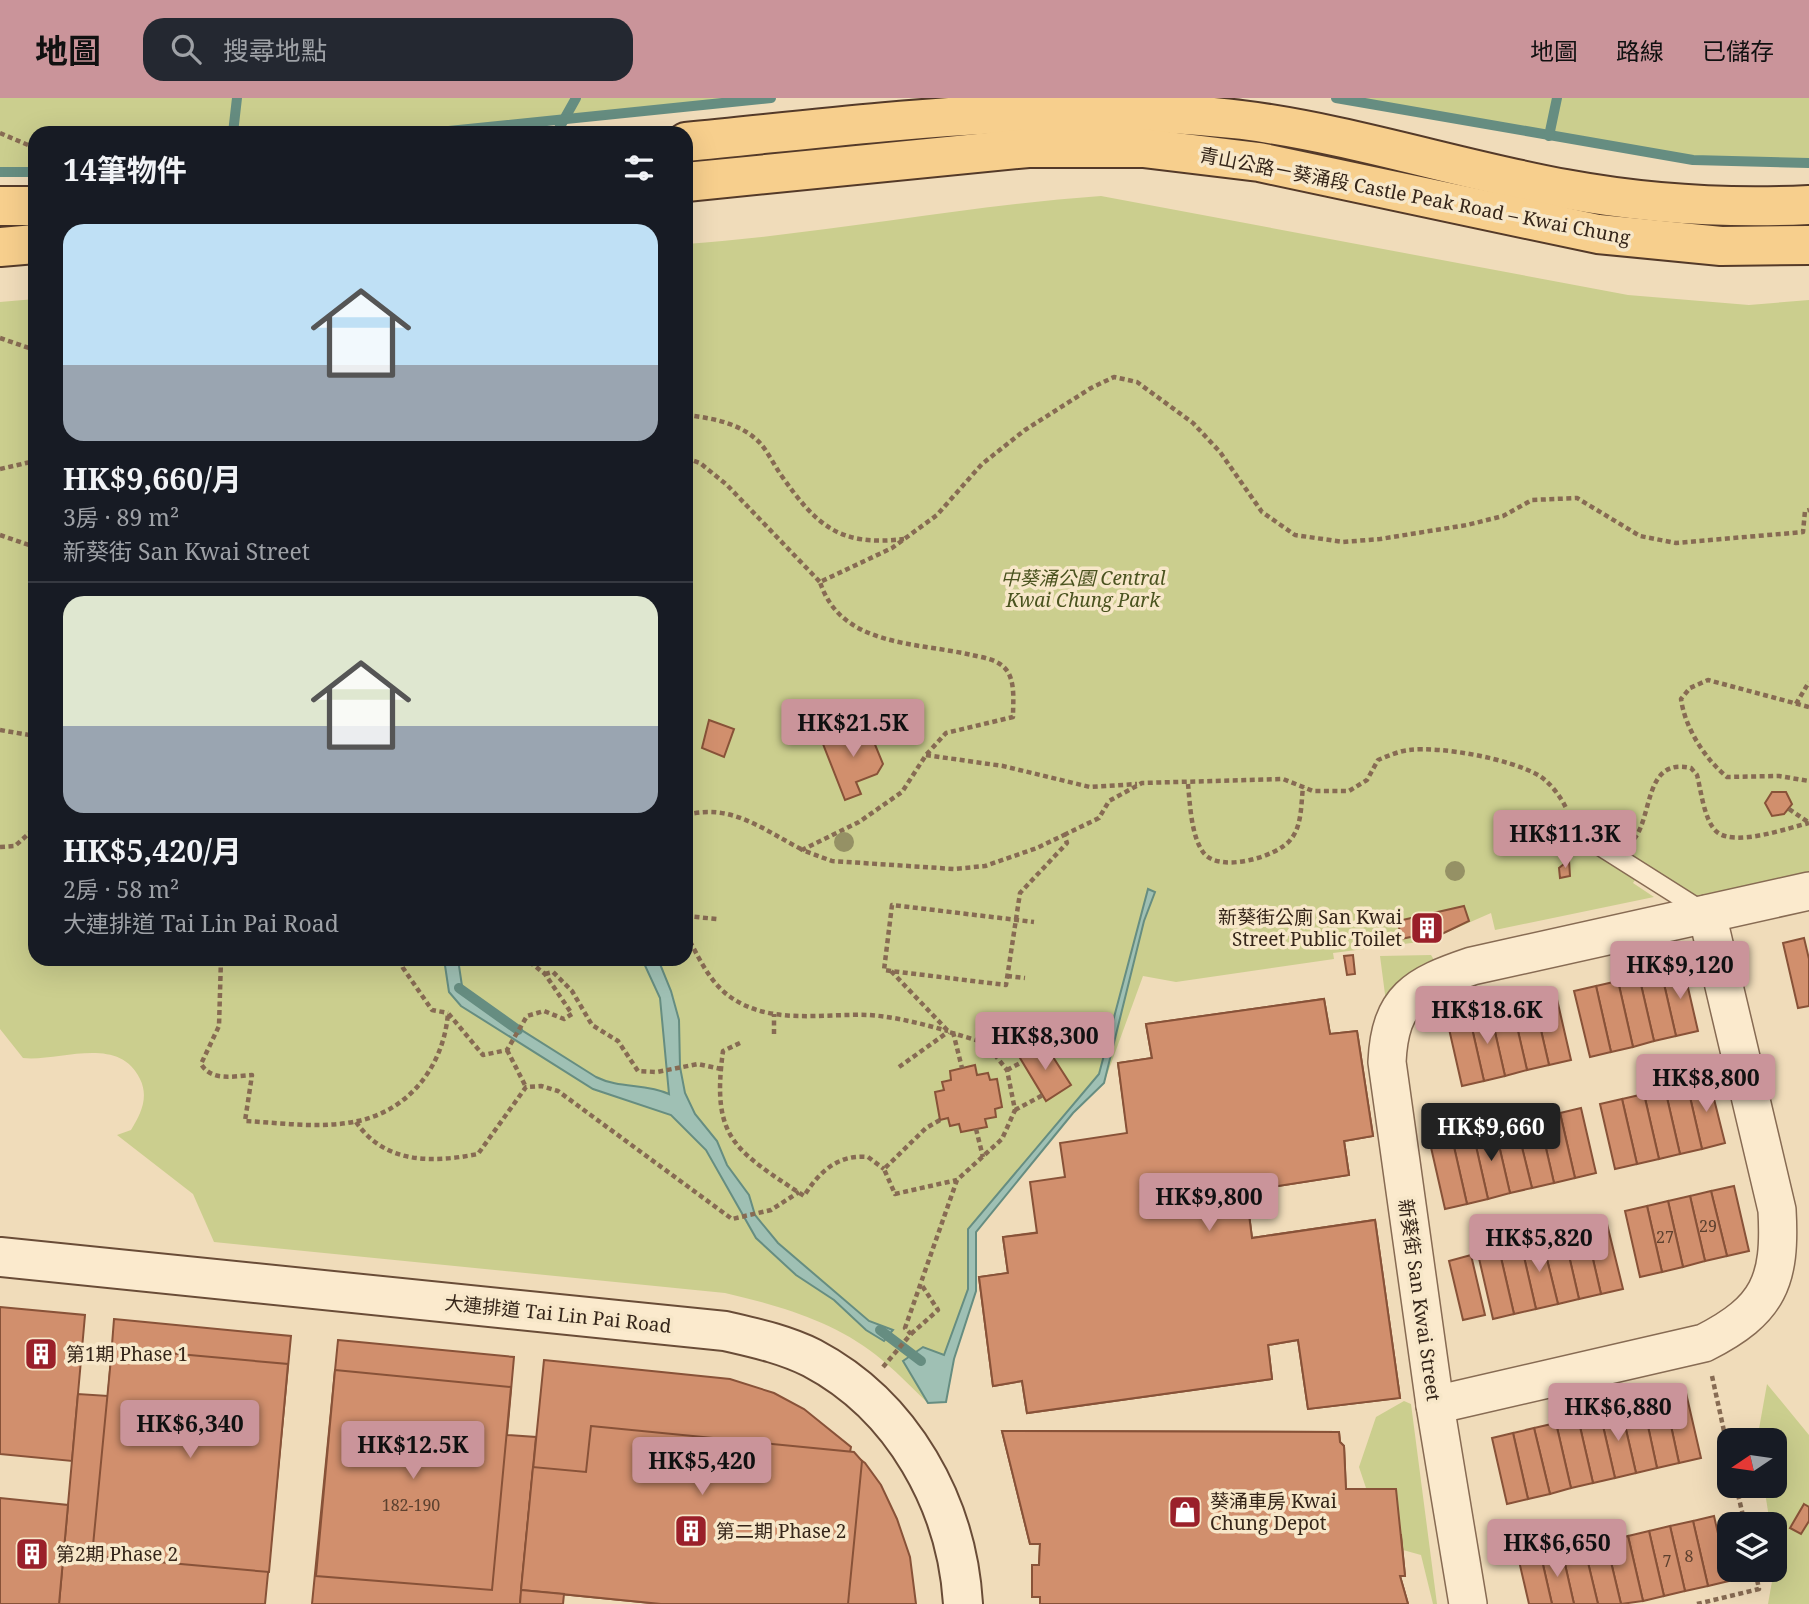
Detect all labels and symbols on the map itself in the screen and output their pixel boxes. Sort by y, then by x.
street label: 青山公路－葵涌段 Castle Peak Road – Kwai Chung [1197,141,1633,251]
park label: 中葵涌公園 Central Kwai Chung Park [1001,565,1166,613]
pin: HK$21.5K [781,700,925,759]
pin: HK$11.3K [1493,810,1637,870]
place label: 新葵街公廁 San Kwai Street Public Toilet [1218,904,1402,952]
building icon: 新葵街公廁 San Kwai Street Public Toilet [1408,909,1446,947]
pin: HK$9,120 [1608,942,1752,1001]
pin: HK$18.6K [1415,986,1559,1046]
pin: HK$8,300 [973,1012,1117,1072]
pin: HK$8,800 [1634,1054,1778,1114]
pin: HK$9,660 [1419,1104,1563,1163]
pin: HK$9,800 [1137,1174,1281,1233]
street label: 新葵街 San Kwai Street [1393,1197,1447,1403]
pin: HK$5,820 [1467,1214,1611,1274]
house number: 29 [1699,1215,1717,1237]
house number: 27 [1656,1226,1674,1248]
street label: 大連排道 Tai Lin Pai Road [443,1289,673,1339]
building icon: 第1期 Phase 1 [22,1335,60,1373]
place label: 第1期 Phase 1 [66,1341,188,1367]
pin: HK$6,880 [1546,1384,1690,1443]
pin: HK$6,340 [118,1400,262,1460]
pin: HK$12.5K [341,1422,485,1481]
north arrow [1717,1428,1787,1498]
pin: HK$5,420 [630,1438,774,1497]
place label: 葵涌車房 Kwai Chung Depot [1210,1488,1337,1536]
shop icon: 葵涌車房 Kwai Chung Depot [1166,1493,1204,1531]
house number: 182-190 [382,1494,440,1516]
building icon: 第二期 Phase 2 [672,1512,710,1550]
place label: 第二期 Phase 2 [716,1518,846,1544]
pin: HK$6,650 [1485,1520,1629,1579]
building icon: 第2期 Phase 2 [13,1535,51,1573]
place label: 第2期 Phase 2 [56,1541,178,1567]
house number: 8 [1685,1545,1694,1567]
house number: 7 [1663,1550,1672,1572]

